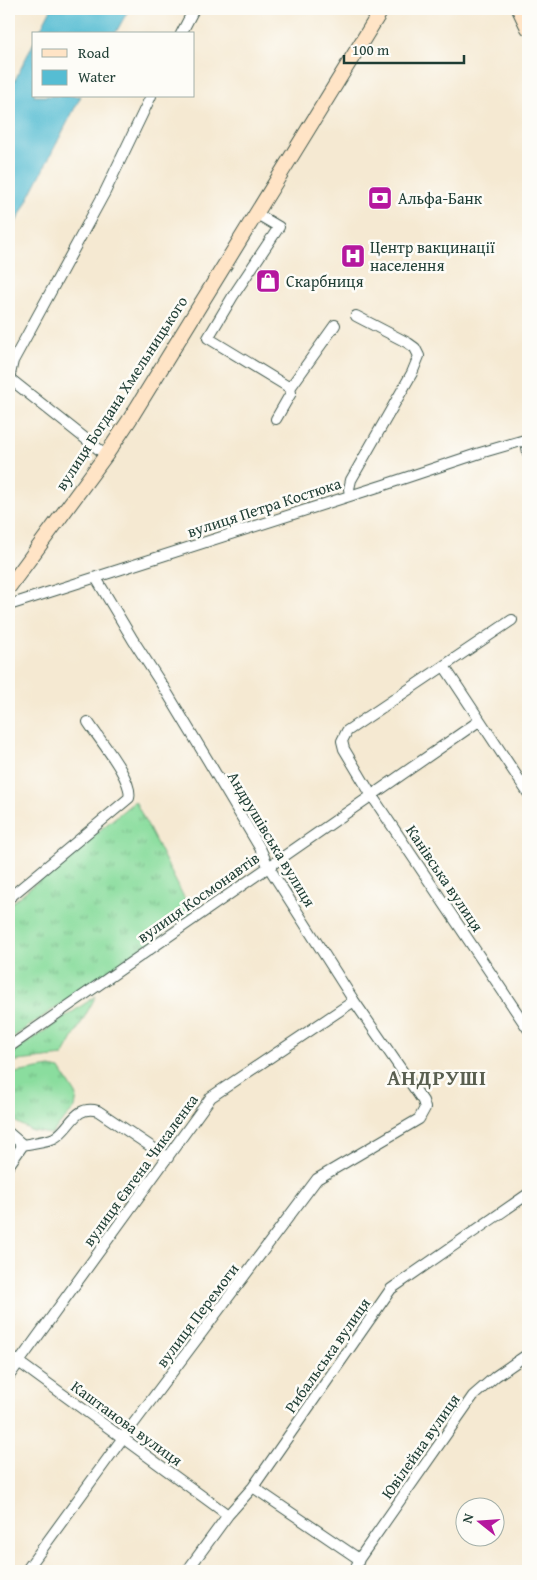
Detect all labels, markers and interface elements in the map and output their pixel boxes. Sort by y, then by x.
legend [32,32,195,98]
scale bar [344,32,464,64]
text: 100 m [352,39,390,60]
text: Road [78,42,109,63]
text: Water [78,66,116,87]
bank icon: Альфа-Банк [367,185,393,211]
place label: Альфа-Банк [398,186,483,210]
place label: Центр вакцинації населення [370,235,495,277]
hospital icon: Центр вакцинації населення [340,243,366,269]
shop icon: Скарбниця [255,268,281,294]
place label: Скарбниця [286,269,364,293]
street label: вулиця Богдана Хмельницького [49,291,193,495]
street label: вулиця Петра Костюка [184,471,344,543]
street label: Андрушівська вулиця [222,767,322,911]
street label: Канівська вулиця [400,820,490,936]
street label: вулиця Космонавтів [132,846,264,948]
district label: АНДРУШІ [387,1062,487,1093]
street label: вулиця Євгена Чикаленка [76,1089,204,1251]
street label: вулиця Перемоги [150,1258,244,1372]
street label: Рибальська вулиця [278,1292,376,1418]
street label: Каштанова вулиця [66,1374,188,1472]
street label: Ювілейна вулиця [375,1388,465,1504]
north arrow [454,1498,504,1548]
text: N [457,1510,479,1526]

